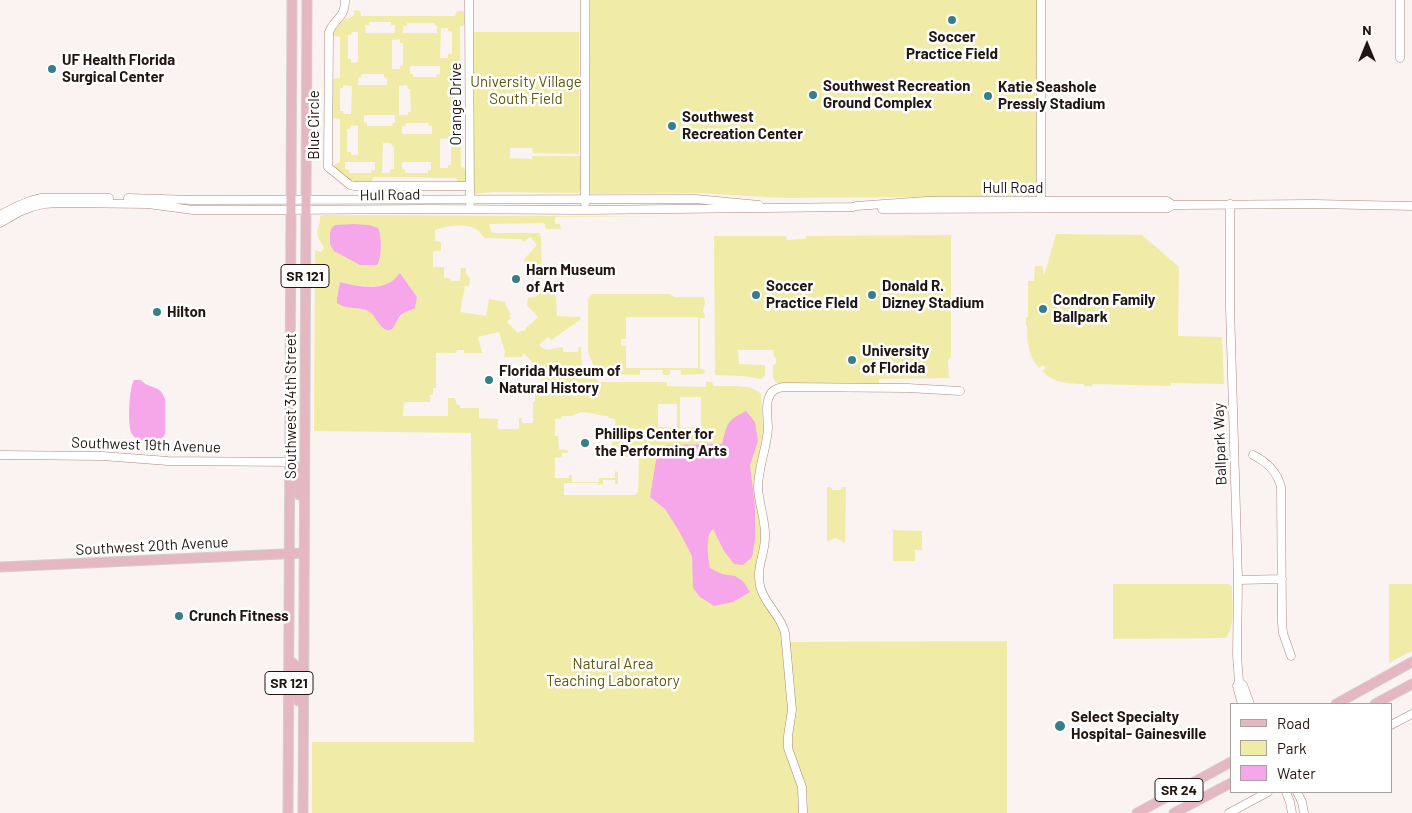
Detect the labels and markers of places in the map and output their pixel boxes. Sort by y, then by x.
marker: Soccer Practice Field [946,14,958,26]
place label: Soccer Practice Field [906,28,998,63]
place label: UF Health Florida Surgical Center [62,51,175,86]
marker: UF Health Florida Surgical Center [46,63,58,75]
place label: Southwest Recreation Ground Complex [823,77,970,112]
place label: Katie Seashole Pressly Stadium [998,78,1105,113]
marker: Southwest Recreation Ground Complex [807,89,819,101]
marker: Katie Seashole Pressly Stadium [982,90,994,102]
place label: Southwest Recreation Center [682,108,803,143]
marker: Southwest Recreation Center [666,120,678,132]
place label: Harn Museum of Art [526,261,616,296]
marker: Harn Museum of Art [510,273,522,285]
place label: Soccer Practice FIeld [766,277,858,312]
place label: Donald R. Dizney Stadium [882,277,984,312]
marker: Soccer Practice FIeld [750,289,762,301]
marker: Donald R. Dizney Stadium [866,289,878,301]
place label: Condron Family Ballpark [1053,291,1155,326]
place label: Hilton [167,303,206,321]
marker: Condron Family Ballpark [1037,303,1049,315]
marker: Hilton [151,306,163,318]
place label: University of Florida [862,342,929,377]
marker: University of Florida [846,354,858,366]
place label: Florida Museum of Natural History [499,362,621,397]
marker: Florida Museum of Natural History [483,374,495,386]
place label: Phillips Center for the Performing Arts [595,425,727,460]
marker: Phillips Center for the Performing Arts [579,437,591,449]
place label: Crunch Fitness [189,607,289,625]
marker: Crunch Fitness [173,610,185,622]
place label: Select Specialty Hospital- Gainesville [1071,708,1206,743]
marker: Select Specialty Hospital- Gainesville [1053,719,1067,733]

